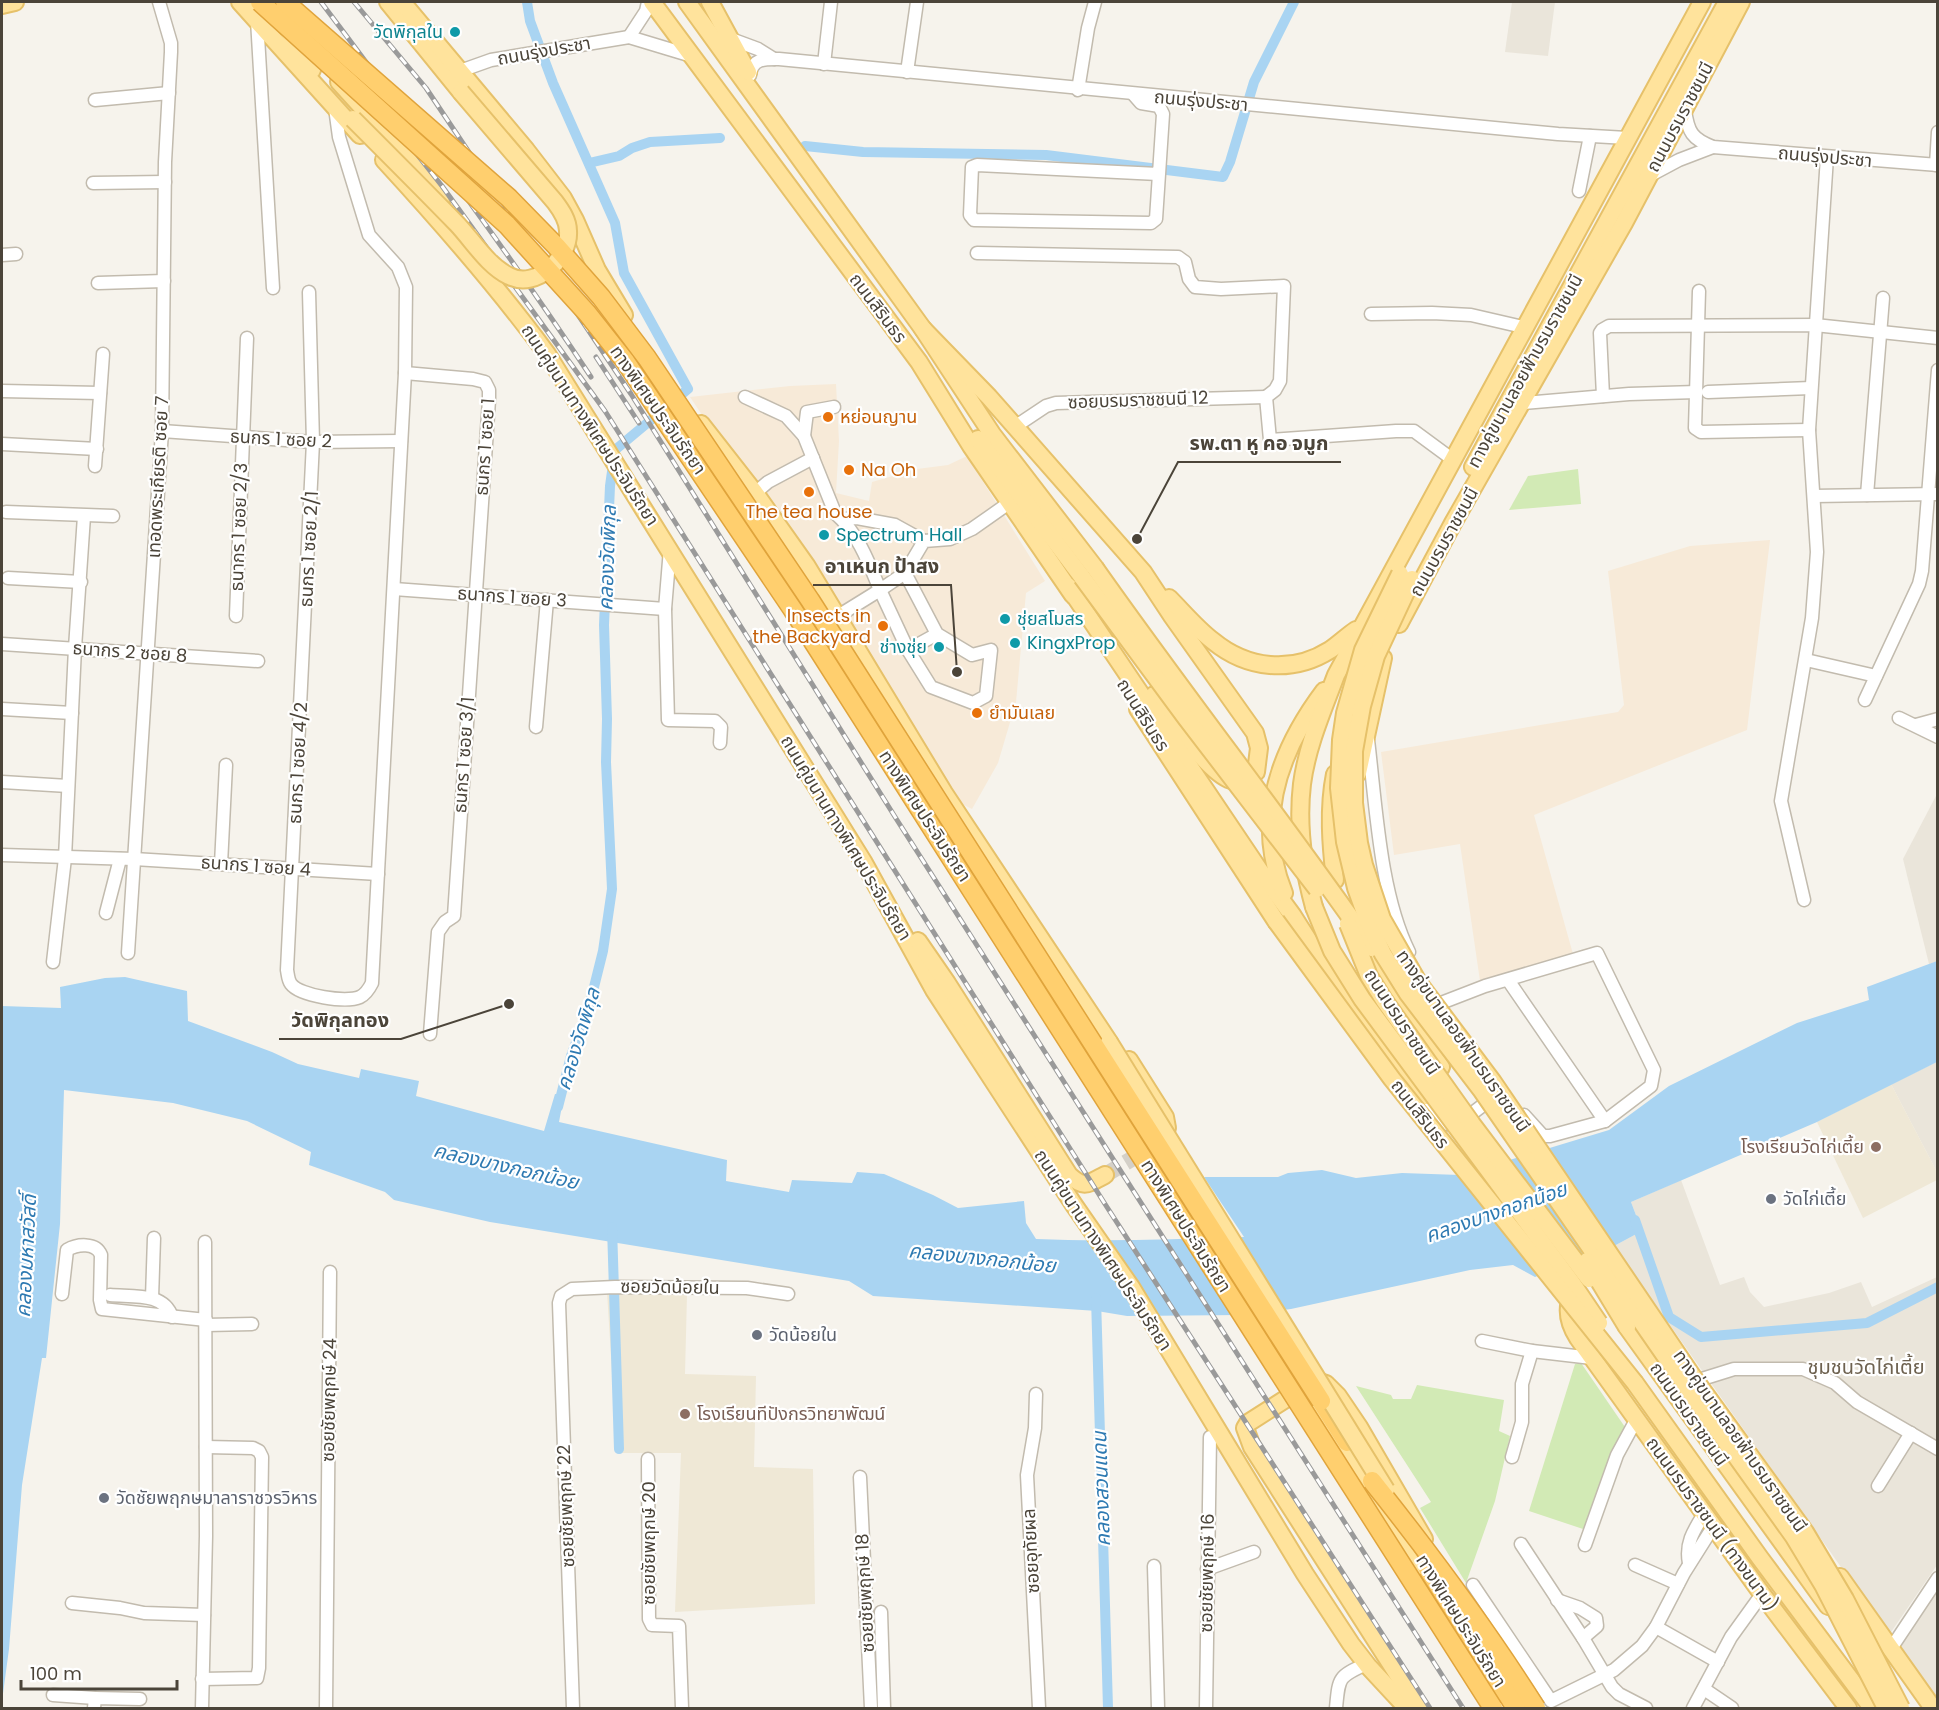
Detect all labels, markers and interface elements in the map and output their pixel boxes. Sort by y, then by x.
place label: วัดพิกุลใน [373,19,443,44]
marker: วัดพิกุลใน [448,25,462,39]
street label: ถนนรุ่งประชา [495,30,593,71]
street label: ถนนบรมราชชนนี [1640,57,1719,176]
street label: ถนนรุ่งประชา [1153,84,1249,117]
street label: ถนนรุ่งประชา [1777,140,1873,173]
street label: ถนนสิรินธร [844,268,913,348]
street label: ทางคู่ขนานลอยฟ้าบรมราชชนนี [1461,269,1588,472]
street label: ถนนคู่ขนานทางพิเศษประจิมรัถยา [516,319,665,530]
street label: ทางพิเศษประจิมรัถยา [604,340,712,479]
street label: ซอยบรมราชชนนี 12 [1067,385,1209,414]
street label: เทอดพระเกียรติ ซอย 7 [141,395,174,559]
street label: ธนกร 1 ซอย 1 [469,398,500,496]
place label: หย่อนญาน [840,404,917,429]
marker: หย่อนญาน [821,410,835,424]
street label: ธนกร 1 ซอย 2 [229,423,333,454]
callout: รพ.ตา หู คอ จมูก [1178,424,1341,462]
text: รพ.ตา หู คอ จมูก [1190,429,1328,457]
place label: Na Oh [861,457,916,482]
street label: ธนากร 1 ซอย 2/3 [224,462,253,592]
marker: Na Oh [842,463,856,477]
street label: ถนนบรมราชชนนี [1403,483,1484,601]
marker: The tea house [802,485,816,499]
street label: ธนกร 1 ซอย 2/1 [293,490,324,608]
place label: The tea house [745,499,873,524]
water label: คลองวัดพิกุล [591,504,623,611]
place label: Spectrum Hall [836,522,962,547]
marker: Spectrum Hall [817,528,831,542]
callout: อาเหนก ป้าสง [813,547,951,585]
text: อาเหนก ป้าสง [825,552,939,580]
street label: ธนากร 1 ซอย 3 [457,580,568,613]
place label: Insects in the Backyard [752,603,871,649]
place label: ชุ่ยสโมสร [1017,606,1084,631]
marker: ชุ่ยสโมสร [998,612,1012,626]
marker: Insects in the Backyard [876,619,890,633]
place label: KingxProp [1027,630,1115,655]
place label: ช่างชุ่ย [880,634,927,659]
street label: ธนากร 2 ซอย 8 [72,635,188,668]
marker: KingxProp [1008,636,1022,650]
marker: ช่างชุ่ย [932,640,946,654]
street label: ถนนสิรินธร [1111,674,1176,756]
street label: ธนกร 1 ซอย 3/1 [447,696,480,814]
place label: ยำมันเลย [989,700,1055,725]
street label: ธนกร 1 ซอย 4/2 [282,701,313,824]
marker: ยำมันเลย [970,706,984,720]
street label: ถนนคู่ขนานทางพิเศษประจิมรัถยา [775,730,918,945]
street label: ทางพิเศษประจิมรัถยา [873,745,977,886]
street label: ธนากร 1 ซอย 4 [200,849,312,882]
street label: ทางคู่ขนานลอยฟ้าบรมราชชนนี [1391,944,1536,1137]
street label: ถนนบรมราชชนนี [1359,964,1446,1080]
water label: คลองวัดพิกุล [549,984,607,1093]
callout: วัดพิกุลทอง [279,1001,401,1039]
text: วัดพิกุลทอง [291,1006,389,1034]
street label: ถนนสิรินธร [1385,1074,1455,1154]
place label: โรงเรียนวัดไก่เตี้ย [1741,1134,1864,1159]
water label: คลองบางกอกน้อย [431,1136,583,1197]
marker: โรงเรียนวัดไก่เตี้ย [1869,1140,1883,1154]
street label: ถนนคู่ขนานทางพิเศษประจิมรัถยา [1029,1144,1178,1355]
street label: ทางพิเศษประจิมรัถยา [1135,1154,1237,1297]
water label: คลองบางกอกน้อย [1421,1174,1573,1249]
place label: วัดไก่เตี้ย [1783,1186,1847,1211]
water label: คลองมหาสวัสดิ์ [9,1189,43,1318]
marker: วัดไก่เตี้ย [1764,1192,1778,1206]
water label: คลองบางกอกน้อย [907,1236,1059,1280]
street label: ซอยวัดน้อยใน [620,1273,720,1300]
place label: วัดน้อยใน [769,1322,837,1347]
marker: วัดน้อยใน [750,1328,764,1342]
street label: ซอยชัยพฤกษ์ 24 [315,1338,342,1462]
street label: ทางคู่ขนานลอยฟ้าบรมราชชนนี [1668,1344,1813,1537]
district label: ชุมชนวัดไก่เตี้ย [1807,1353,1925,1381]
street label: ถนนบรมราชชนนี [1644,1357,1735,1471]
place label: โรงเรียนทีปังกรวิทยาพัฒน์ [697,1401,885,1426]
marker: โรงเรียนทีปังกรวิทยาพัฒน์ [678,1407,692,1421]
water label: คลองสวนแดน [1085,1429,1117,1547]
street label: ถนนบรมราชชนนี (ทางขนาน) [1641,1431,1784,1616]
street label: ซอยชัยพฤกษ์ 22 [551,1444,580,1568]
street label: ซอยชัยพฤกษ์ 20 [636,1481,661,1605]
place label: วัดชัยพฤกษมาลาราชวรวิหาร [116,1485,318,1510]
marker: วัดชัยพฤกษมาลาราชวรวิหาร [97,1491,111,1505]
street label: ซอยอุทัยผล [1016,1508,1045,1594]
street label: ซอยชัยพฤกษ์ 16 [1193,1513,1220,1633]
street label: ซอยชัยพฤกษ์ 18 [849,1533,880,1653]
street label: ทางพิเศษประจิมรัถยา [1410,1549,1512,1692]
scale bar [21,1653,177,1691]
text: 100 m [30,1661,82,1686]

